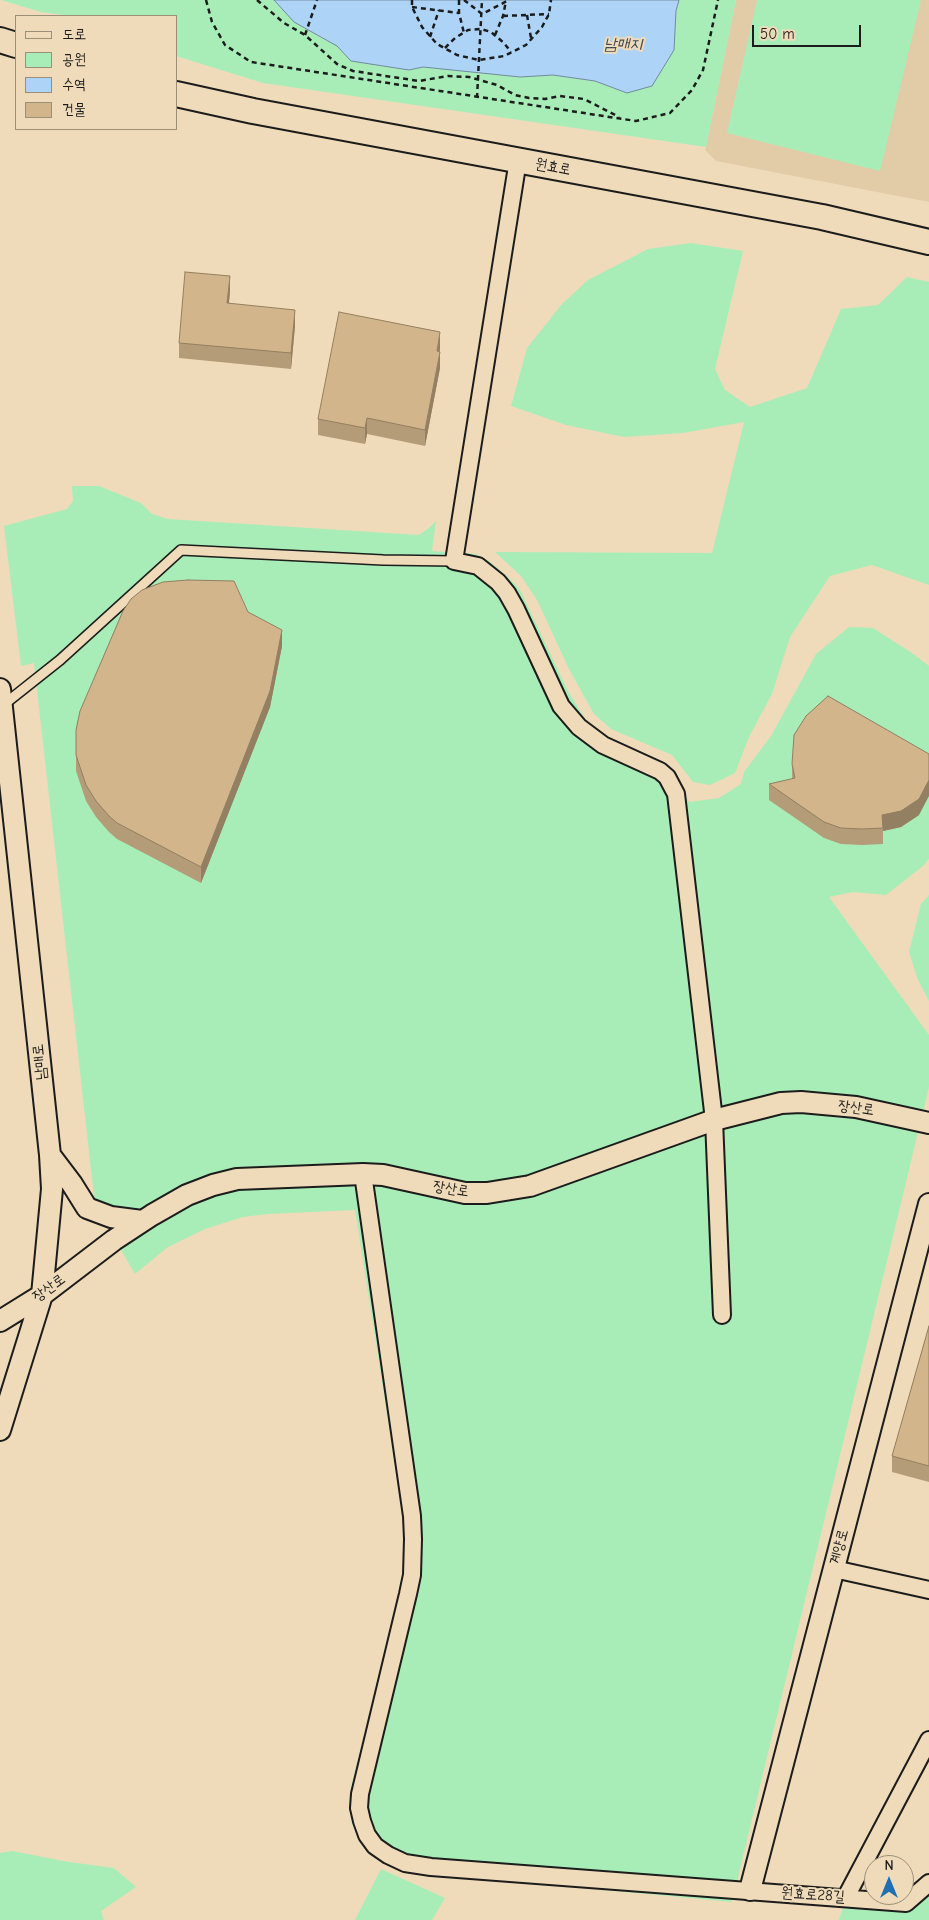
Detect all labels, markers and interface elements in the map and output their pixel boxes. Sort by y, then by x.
legend [15,15,178,130]
scale bar [754,15,863,47]
text: 도로 [62,25,86,43]
text: 50 m [760,25,795,43]
water label: 남매지 [604,34,642,54]
text: 공원 [62,50,86,68]
text: 수역 [62,75,86,93]
text: 건물 [62,100,86,118]
street label: 원효로 [534,155,572,179]
street label: 남매로 [29,1043,51,1081]
street label: 장산로 [837,1097,875,1119]
street label: 장산로 [432,1177,470,1201]
street label: 장산로 [29,1270,69,1306]
street label: 계양로 [826,1527,852,1567]
north arrow [864,1855,914,1905]
text: N [884,1857,894,1874]
street label: 원효로28길 [781,1884,845,1906]

